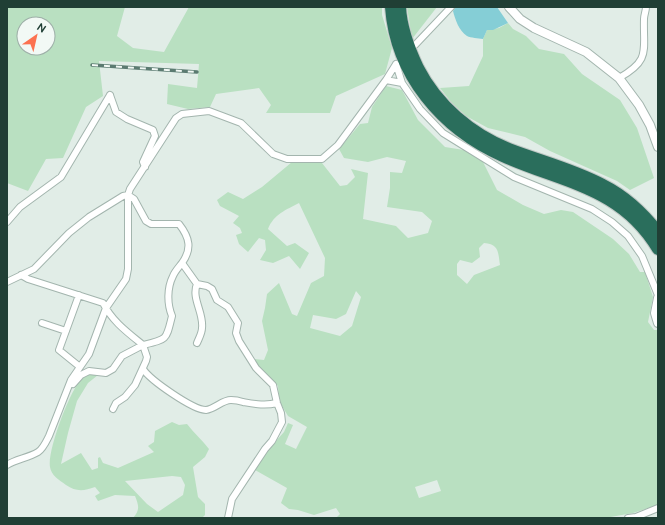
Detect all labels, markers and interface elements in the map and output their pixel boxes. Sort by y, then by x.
north arrow [16,16,56,56]
text: N [35,20,48,35]

